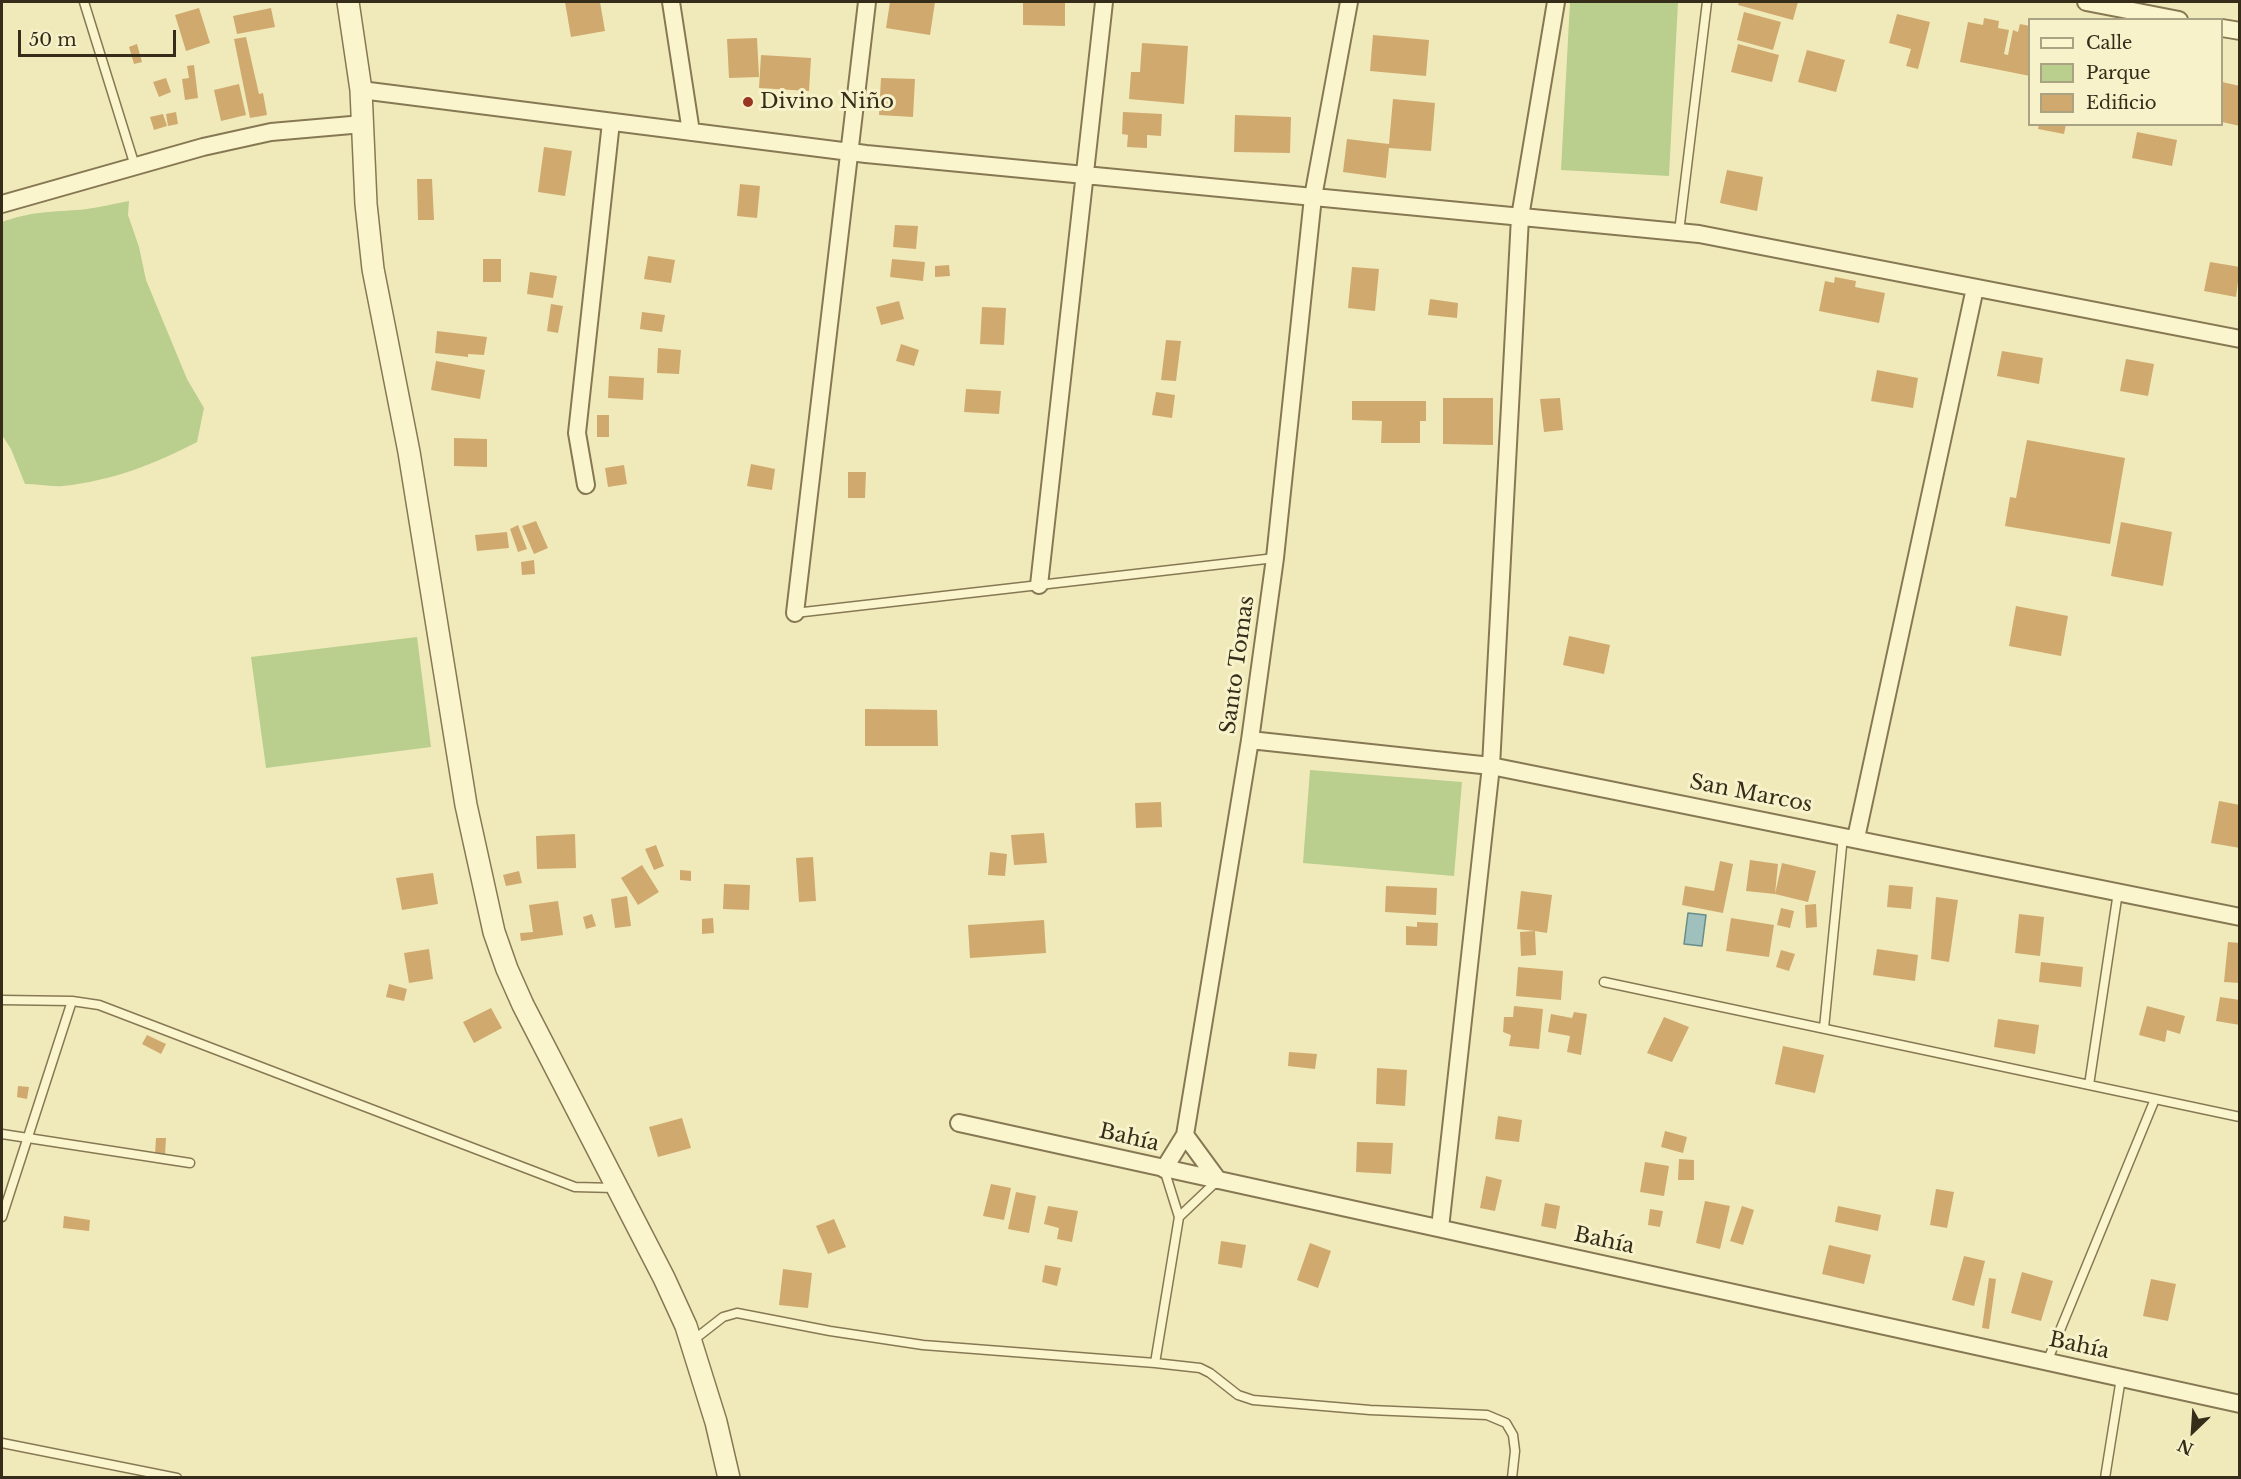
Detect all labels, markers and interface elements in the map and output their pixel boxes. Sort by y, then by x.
scale bar [21,18,178,56]
legend [2028,18,2223,126]
text: 50 m [29,29,77,51]
text: Calle [2086,32,2132,54]
text: Parque [2086,62,2151,84]
place label: Divino Niño [760,89,894,115]
text: Edificio [2086,92,2157,114]
marker: Divino Niño [741,95,755,109]
street label: Santo Tomas [1216,594,1260,736]
street label: San Marcos [1687,770,1815,818]
street label: Bahía [1096,1119,1162,1157]
street label: Bahía [1572,1222,1636,1260]
street label: Bahía [2047,1327,2111,1365]
north arrow [2163,1401,2223,1461]
text: N [2174,1435,2196,1460]

